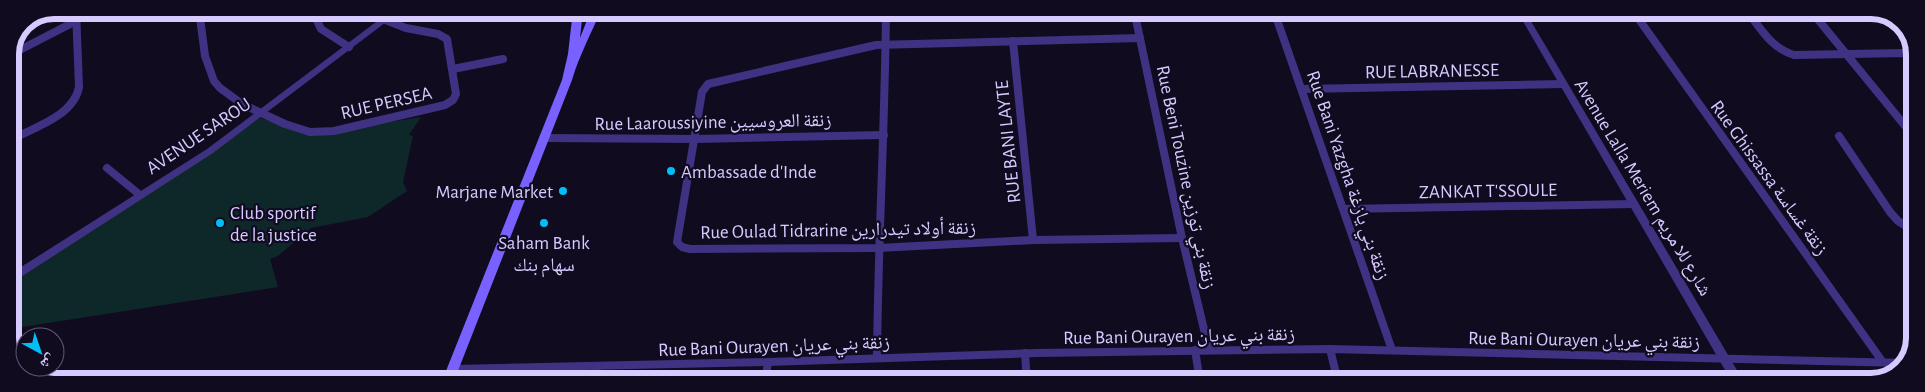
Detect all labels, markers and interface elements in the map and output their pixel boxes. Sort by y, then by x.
street label: RUE LABRANESSE [1365,61,1499,82]
street label: Rue Beni Touzine زنقة بني توزين [1148,64,1219,292]
street label: Rue Bani Yazgha زنقة بني يازغة [1298,68,1392,284]
street label: Avenue Lalla Meriem شارع للا مريم [1569,76,1715,300]
street label: RUE BANI LAYTE [993,80,1024,204]
street label: RUE PERSEA [339,84,434,123]
street label: AVENUE SAROU [143,94,255,178]
street label: Rue Ghissassa زنقة غساسة [1706,97,1831,259]
street label: Rue Laaroussiyine زنقة العروسيين [594,111,832,135]
place label: Ambassade d'Inde [681,163,816,182]
marker: Ambassade d'Inde [665,165,677,177]
street label: ZANKAT T'SSOULE [1419,181,1557,202]
place label: Marjane Market [435,183,553,202]
marker: Marjane Market [557,185,569,197]
place label: Club sportif de la justice [230,204,317,245]
street label: Rue Oulad Tidrarine زنقة أولاد تيدرارين [700,216,976,243]
marker: Club sportif de la justice [214,217,226,229]
marker: Saham Bank سهام بنك [538,217,550,229]
place label: Saham Bank سهام بنك [498,234,590,278]
street label: Rue Bani Ourayen زنقة بني عريان [1063,325,1295,353]
north arrow [15,327,65,377]
street label: Rue Bani Ourayen زنقة بني عريان [1468,329,1700,357]
street label: Rue Bani Ourayen زنقة بني عريان [658,333,890,365]
text: ش [37,350,58,371]

